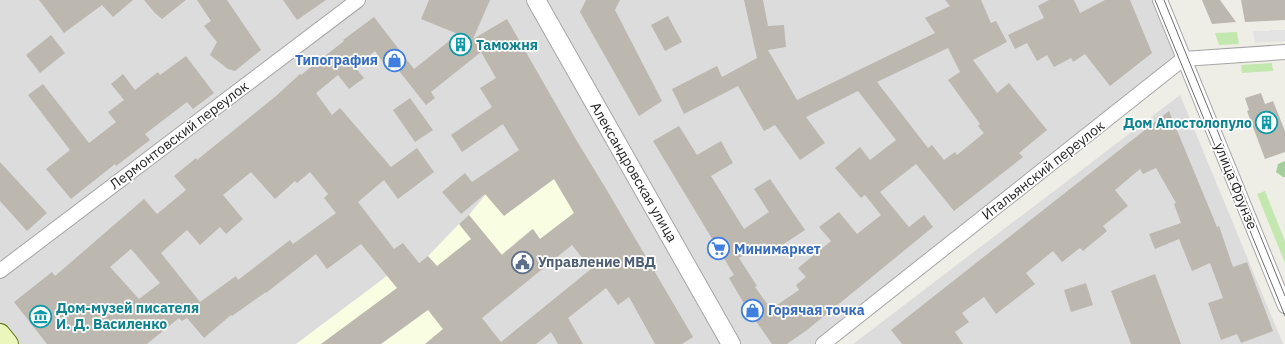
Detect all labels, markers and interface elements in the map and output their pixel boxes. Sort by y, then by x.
building icon: Таможня [447,32,473,58]
place label: Таможня [476,36,538,54]
shop icon: Типография [381,47,407,73]
place label: Типография [295,51,378,69]
street label: Лермонтовский переулок [106,77,252,193]
street label: Александровская улица [587,99,682,246]
building icon: Дом Апостолопуло [1254,110,1280,136]
place label: Дом Апостолопуло [1123,114,1252,132]
street label: Итальянский переулок [978,116,1108,224]
street label: улица Фрунзе [1210,140,1262,232]
supermarket icon: Минимаркет [705,236,731,262]
place label: Минимаркет [734,240,821,258]
public building icon: Управление МВД [509,249,535,275]
place label: Управление МВД [538,253,656,271]
shop icon: Горячая точка [740,297,766,323]
place label: Дом-музей писателя И. Д. Василенко [56,299,199,333]
place label: Горячая точка [768,301,865,319]
museum icon: Дом-музей писателя И. Д. Василенко [27,303,53,329]

